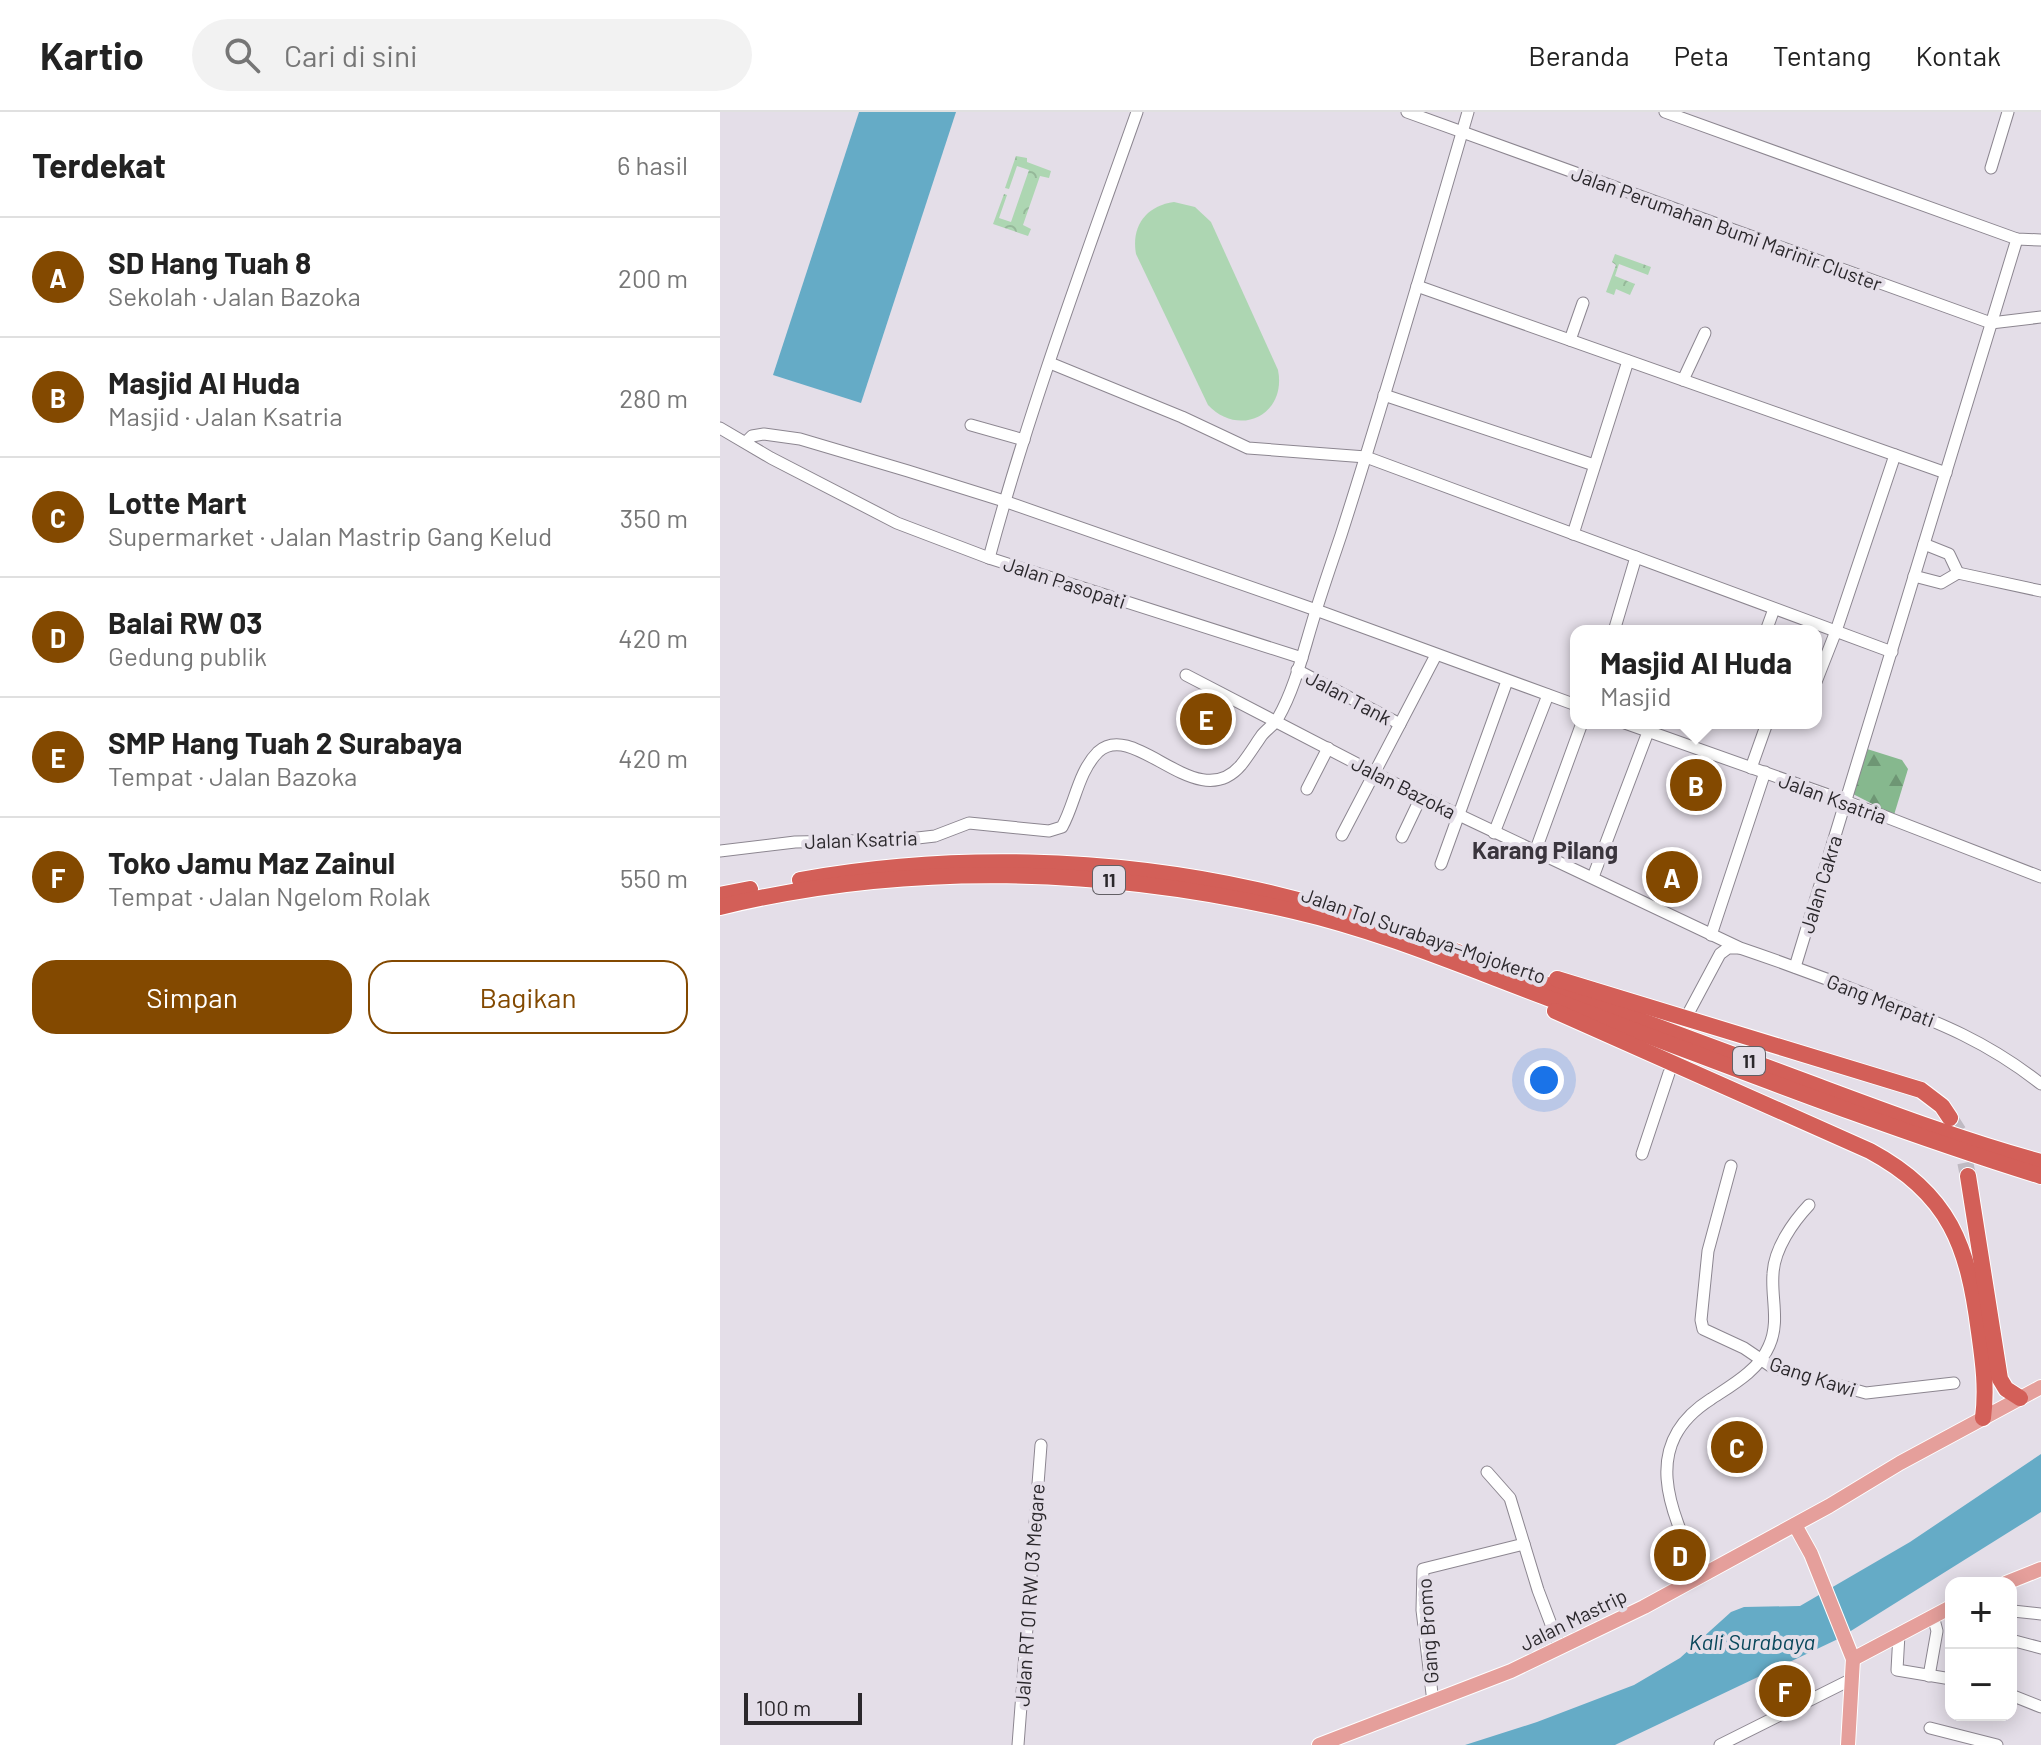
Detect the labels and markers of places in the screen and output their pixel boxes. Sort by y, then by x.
pin: E [1180,689,1232,749]
pin: B [1670,755,1722,815]
pin: A [1646,847,1698,907]
pin: C [1711,1417,1763,1477]
pin: D [1654,1525,1706,1585]
pin: F [1759,1661,1811,1721]

